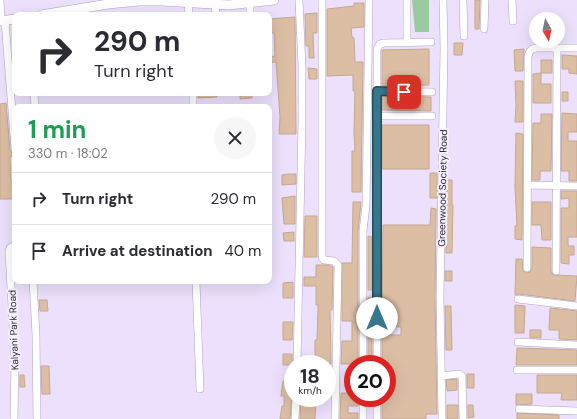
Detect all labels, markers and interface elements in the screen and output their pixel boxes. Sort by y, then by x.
north arrow [529,12,565,48]
map controls [529,12,565,48]
text: 290 m [94,23,180,60]
icon: right [28,28,80,80]
text: Turn right [94,59,174,83]
pin [387,75,421,109]
icon: arrive [393,81,415,103]
text: 1 min [28,114,86,145]
button: close [214,117,256,159]
street label: Greenwood Society Road [435,129,450,247]
text: 330 m · 18:02 [28,145,108,162]
icon: right [28,188,50,210]
text: Turn right [62,189,133,209]
text: 290 m [210,189,256,209]
icon: arrive [28,240,50,262]
text: Arrive at destination [62,241,213,261]
text: 40 m [225,241,261,261]
street label: Kalyani Park Road [6,290,21,370]
position arrow [356,297,398,339]
speed limit sign: 20 [344,355,396,407]
text: 18 [300,363,320,389]
text: km/h [298,384,322,397]

